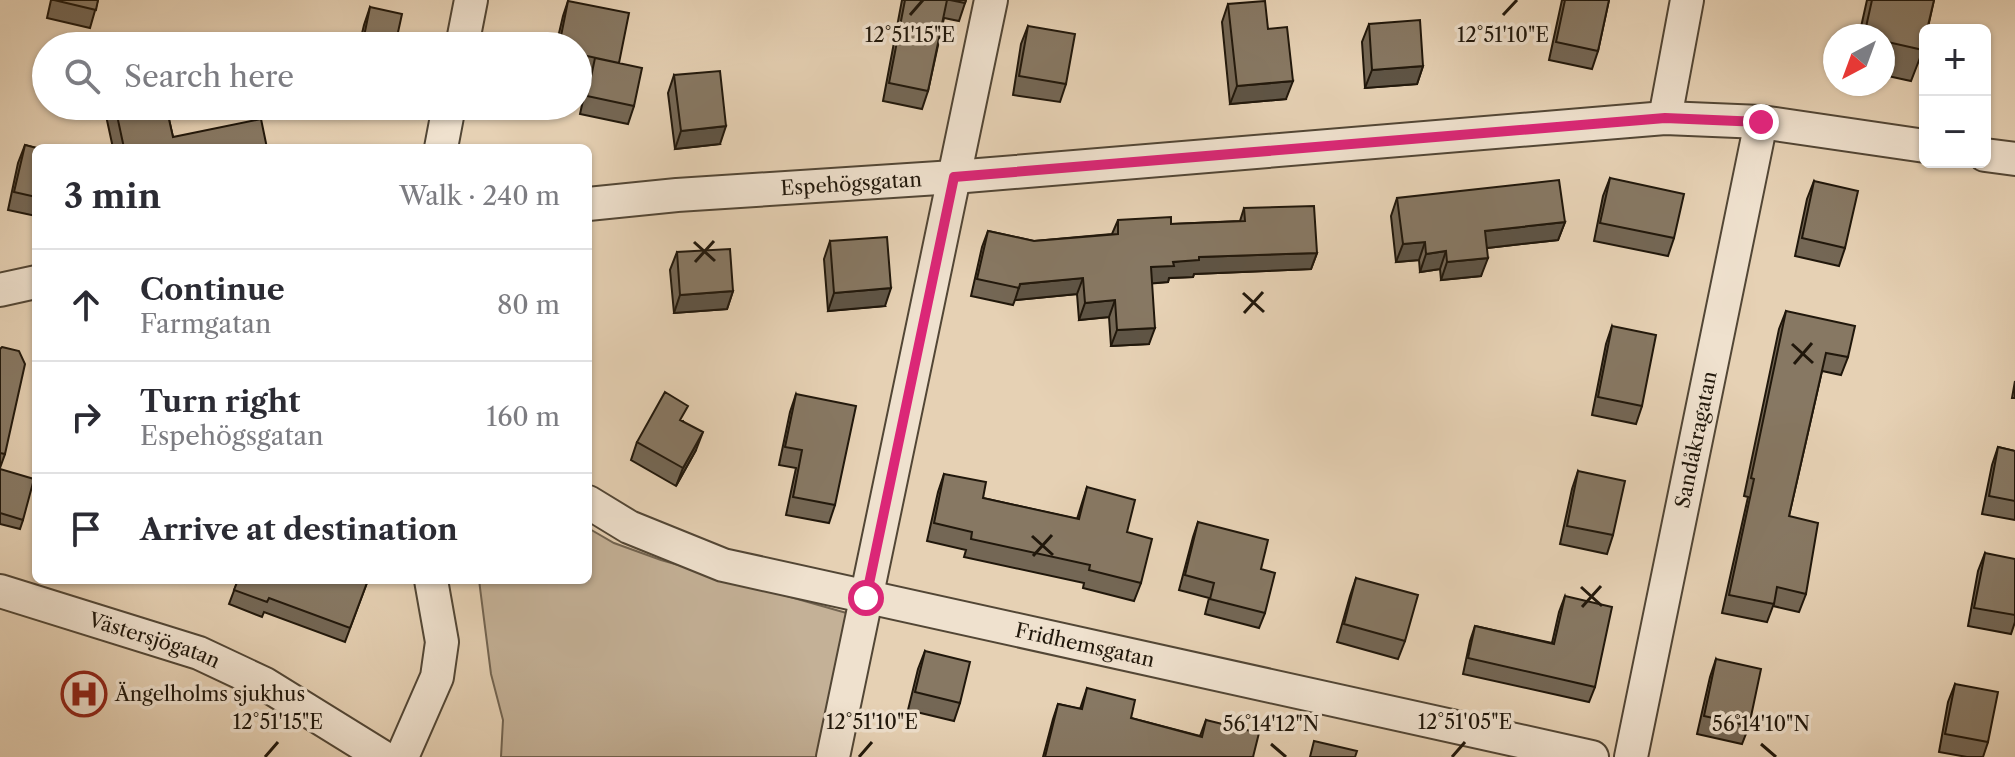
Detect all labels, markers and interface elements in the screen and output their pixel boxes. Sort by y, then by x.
text: 12°51'15"E [865,23,955,47]
text: 12°51'10"E [1457,23,1549,47]
north arrow [1823,24,1895,96]
map controls [1919,24,1991,168]
button: + [1919,24,1991,96]
search box [32,32,592,120]
icon: search [60,54,104,98]
text: Search here [124,58,294,95]
button: − [1919,96,1991,168]
route end [1743,104,1779,140]
street label: Espehögsgatan [780,167,923,200]
text: 3 min [64,175,161,217]
text: Walk · 240 m [399,180,560,212]
text: Continue [140,271,285,308]
icon: ahead [64,283,108,327]
text: 80 m [497,289,560,321]
text: Farmgatan [140,308,271,340]
street label: Sandåkragatan [1670,368,1722,510]
text: Turn right [140,383,300,420]
icon: right [64,395,108,439]
text: 160 m [486,401,560,433]
text: Espehögsgatan [140,420,324,452]
icon: arrive [64,507,108,551]
text: Arrive at destination [140,511,458,548]
route start [848,580,884,616]
street label: Västersjögatan [85,607,224,673]
street label: Fridhemsgatan [1013,618,1157,672]
hospital icon: Ängelholms sjukhus [60,670,108,718]
place label: Ängelholms sjukhus [114,681,305,706]
text: 12°51'15"E [233,710,323,734]
text: 12°51'10"E [826,710,918,734]
text: 12°51'05"E [1418,710,1512,734]
text: 56°14'12"N [1223,712,1319,736]
text: 56°14'10"N [1712,712,1810,736]

